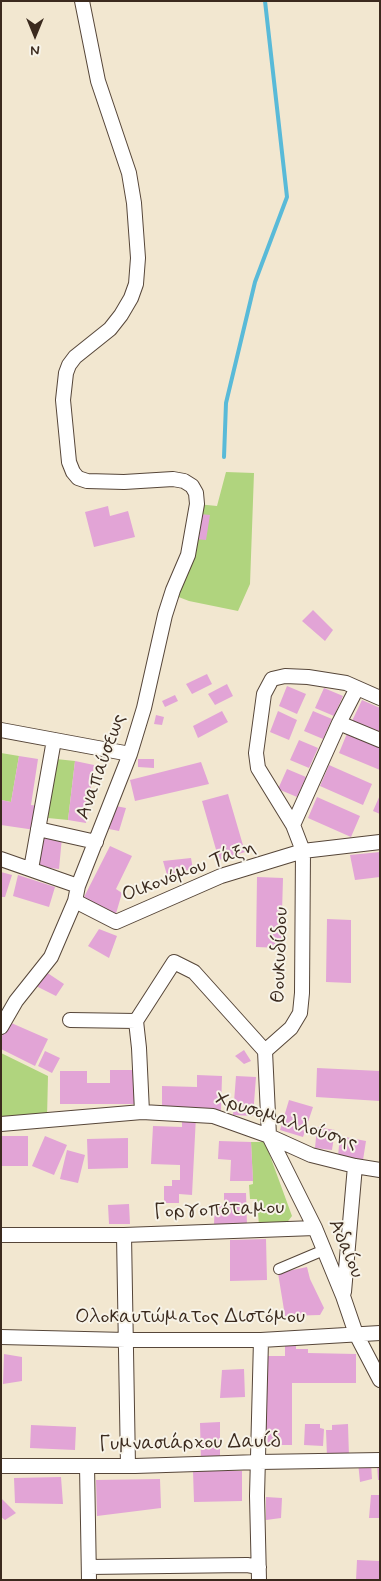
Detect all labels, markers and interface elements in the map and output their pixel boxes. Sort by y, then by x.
north arrow [10,10,60,60]
text: N [30,41,40,59]
street label: Αναπαύσεως [72,711,132,823]
street label: Οικονόμου Τάξη [119,835,259,909]
street label: Θουκυδίδου [267,907,295,1003]
street label: Χρυσομαλλούσης [212,1088,360,1156]
street label: Γοργοπόταμου [153,1197,285,1225]
street label: Αδαίου [322,1216,368,1282]
street label: Ολοκαυτώματος Διστόμου [75,1306,305,1330]
street label: Γυμνασιάρχου Δαυίδ [99,1430,281,1458]

